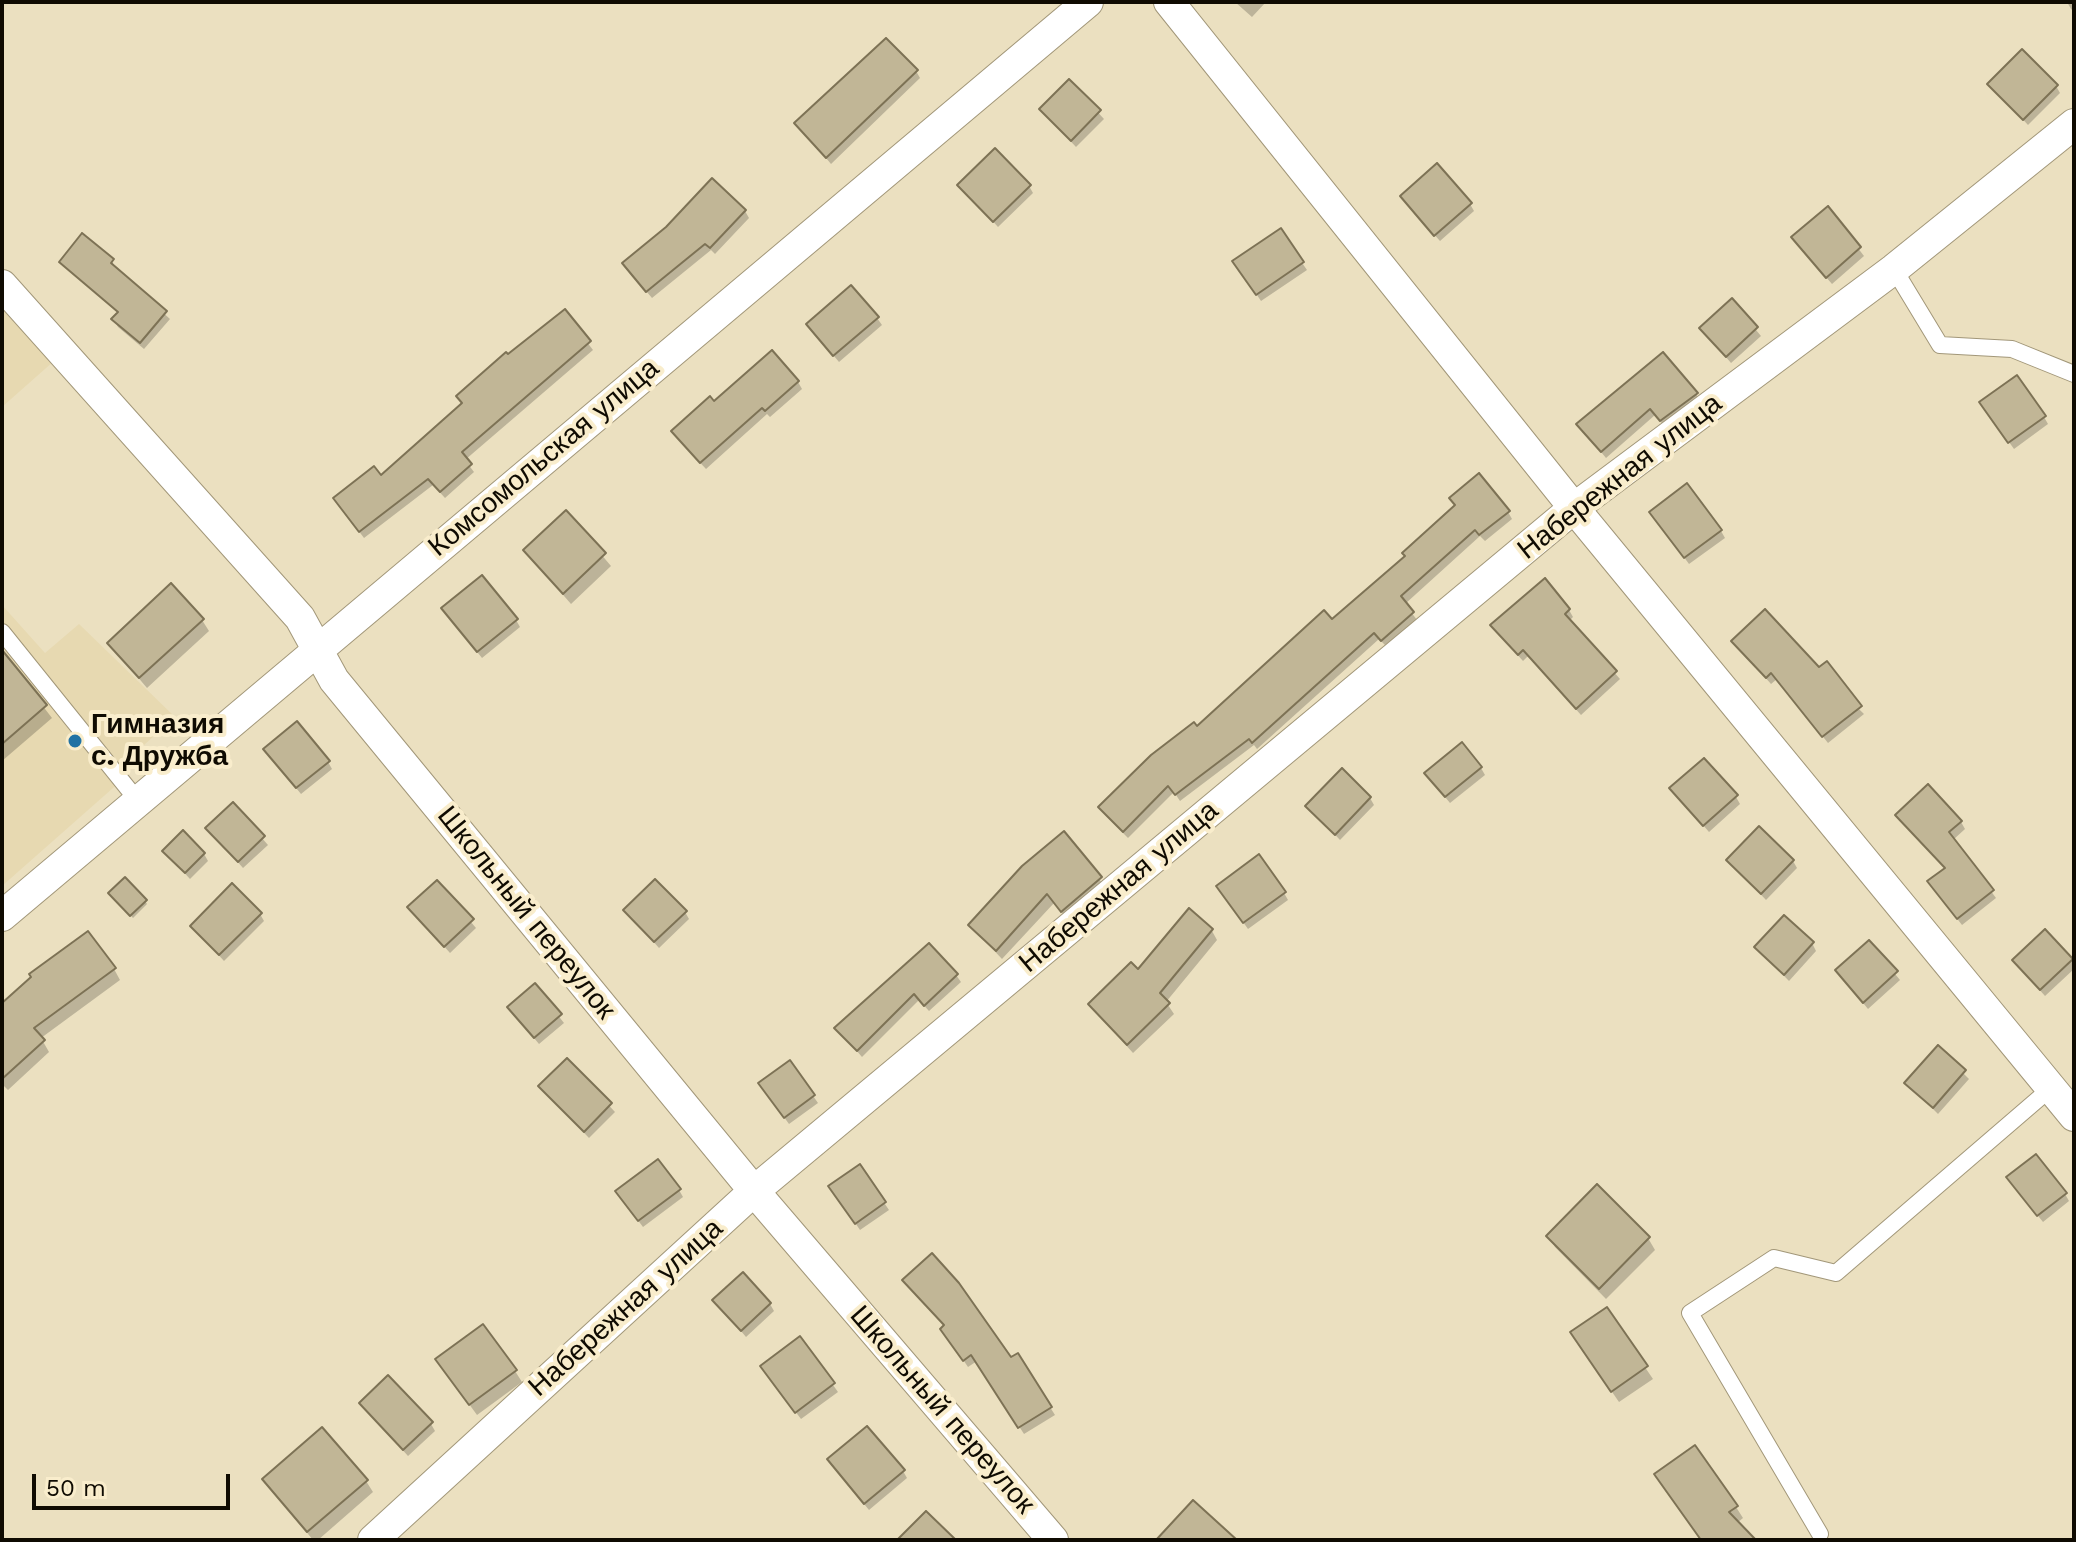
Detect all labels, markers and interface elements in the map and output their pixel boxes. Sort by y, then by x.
street label: Комсомольская улица [422,352,666,564]
street label: Набережная улица [1511,387,1729,567]
place label: Гимназия с. Дружба [91,708,228,774]
marker: Гимназия с. Дружба [66,732,84,750]
street label: Набережная улица [1013,794,1225,980]
street label: Школьный переулок [430,800,622,1026]
street label: Набережная улица [522,1212,730,1404]
street label: Школьный переулок [843,1299,1041,1521]
scale bar [36,1458,234,1508]
text: 50 m [46,1474,106,1502]

